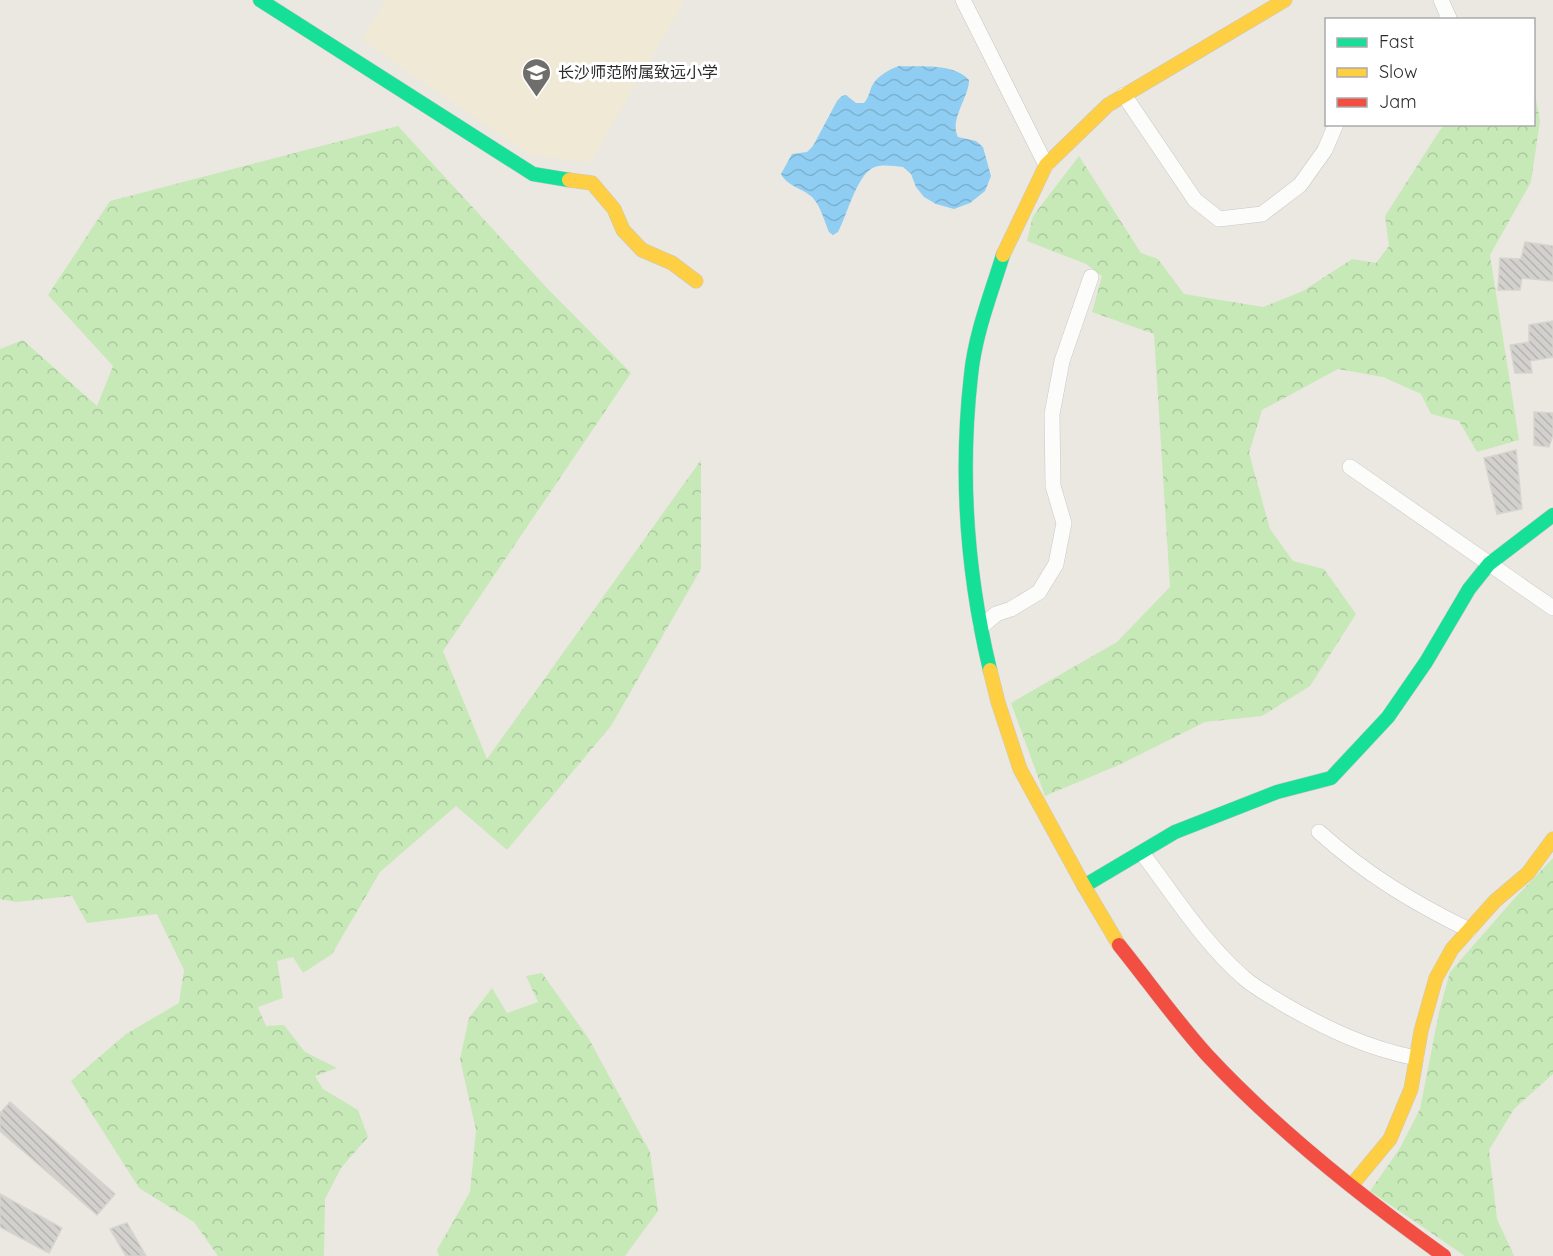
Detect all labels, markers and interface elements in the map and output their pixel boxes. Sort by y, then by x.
legend [1325,18,1535,126]
text: Fast [1379,30,1414,53]
school or university icon: 长沙师范附属致远小学 [521,56,553,98]
text: Slow [1379,60,1417,83]
place label: 长沙师范附属致远小学 [558,62,718,82]
text: Jam [1379,90,1417,113]

